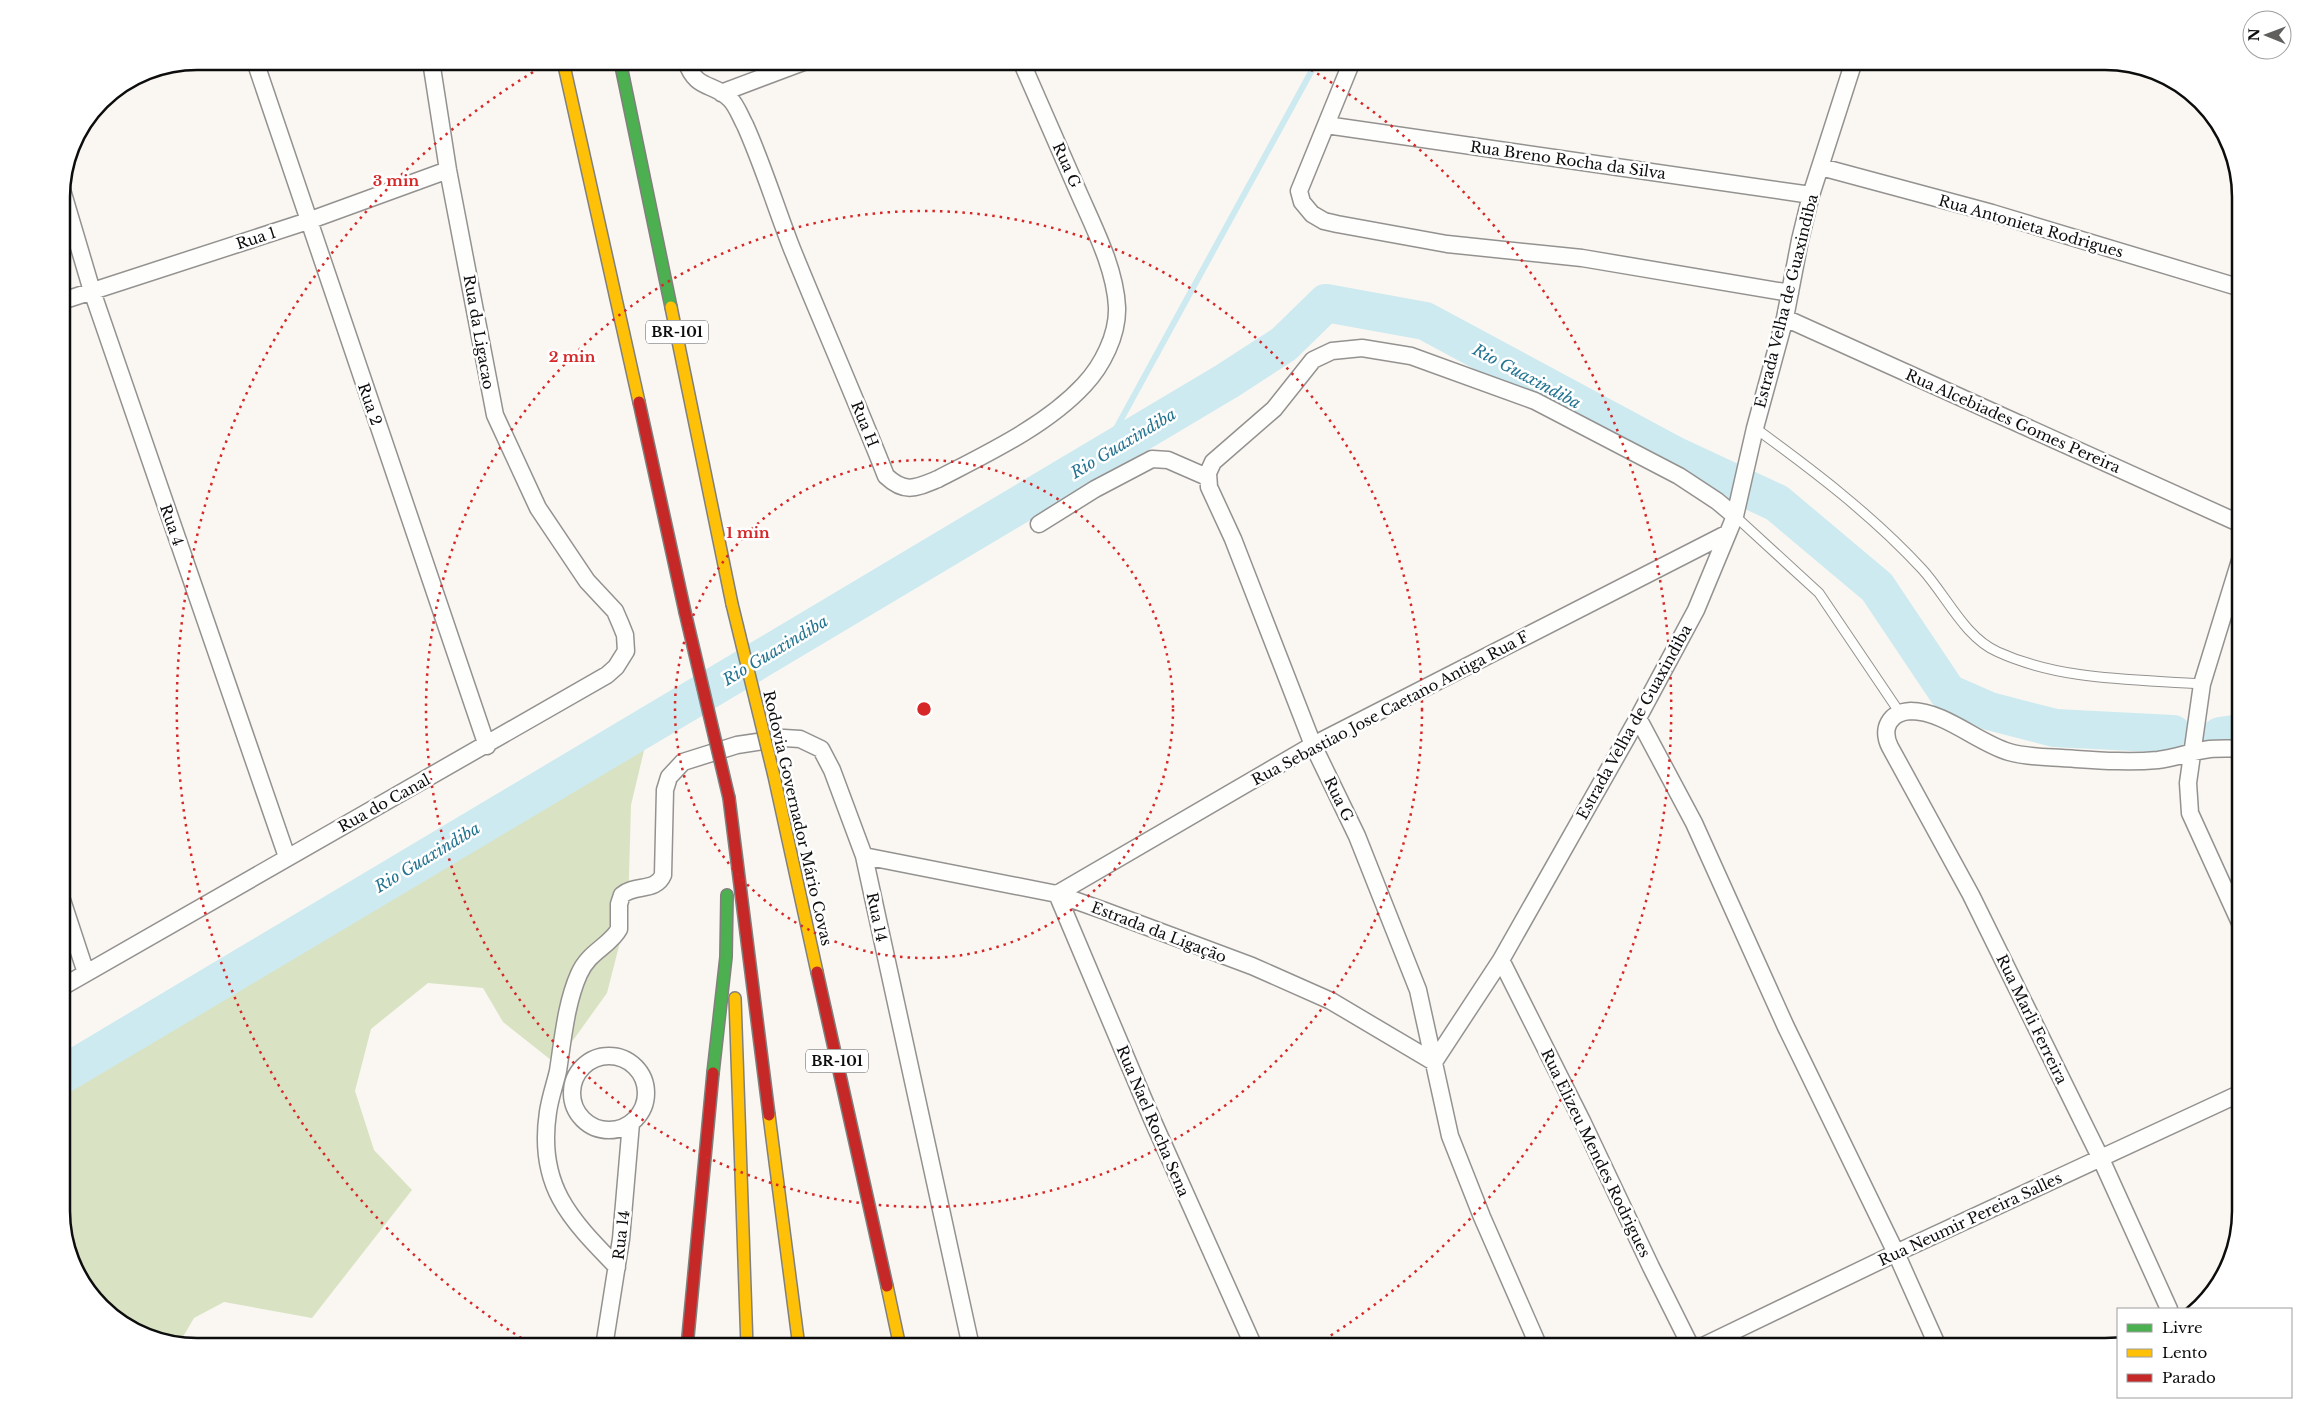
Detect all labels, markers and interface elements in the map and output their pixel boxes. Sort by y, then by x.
north arrow [2242,10,2292,60]
text: N [2245,28,2263,42]
street label: Rua Breno Rocha da Silva [1469,137,1668,183]
street label: Rua G [1049,139,1085,191]
text: 3 min [373,171,419,190]
street label: Rua Antonieta Rodrigues [1936,190,2126,262]
street label: Estrada Velha de Guaxindiba [1750,191,1822,410]
street label: Rua 1 [234,223,278,253]
street label: Rua da Ligacao [460,273,498,391]
road number: BR-101 [646,321,708,344]
water label: Rio Guaxindiba [1469,339,1584,413]
text: 2 min [549,347,595,366]
street label: Rua Alcebiades Gomes Pereira [1903,365,2124,477]
street label: Rua 2 [354,380,386,428]
street label: Rua H [847,398,883,450]
water label: Rio Guaxindiba [1066,404,1179,483]
street label: Rua 4 [156,502,188,548]
text: 1 min [726,523,770,542]
water label: Rio Guaxindiba [718,611,831,690]
street label: Estrada Velha de Guaxindiba [1572,621,1696,823]
street label: Rua Sebastiao Jose Caetano Antiga Rua F [1248,627,1532,789]
street label: Rodovia Governador Mário Covas [759,689,837,948]
centre of rings [915,700,933,718]
street label: Rua do Canal [335,770,434,836]
street label: Rua G [1320,774,1358,824]
water label: Rio Guaxindiba [370,818,483,897]
street label: Rua 14 [863,891,891,943]
street label: Estrada da Ligação [1089,897,1230,967]
street label: Rua Marli Ferreira [1992,951,2072,1088]
street label: Rua Nael Rocha Sena [1112,1042,1194,1200]
street label: Rua Elizeu Mendes Rodrigues [1537,1046,1655,1260]
road number: BR-101 [806,1050,868,1072]
street label: Rua Neumir Pereira Salles [1875,1168,2065,1270]
street label: Rua 14 [609,1209,633,1261]
legend [2117,1308,2292,1398]
text: Livre [2162,1318,2203,1337]
text: Lento [2162,1343,2208,1362]
text: Parado [2162,1368,2216,1387]

